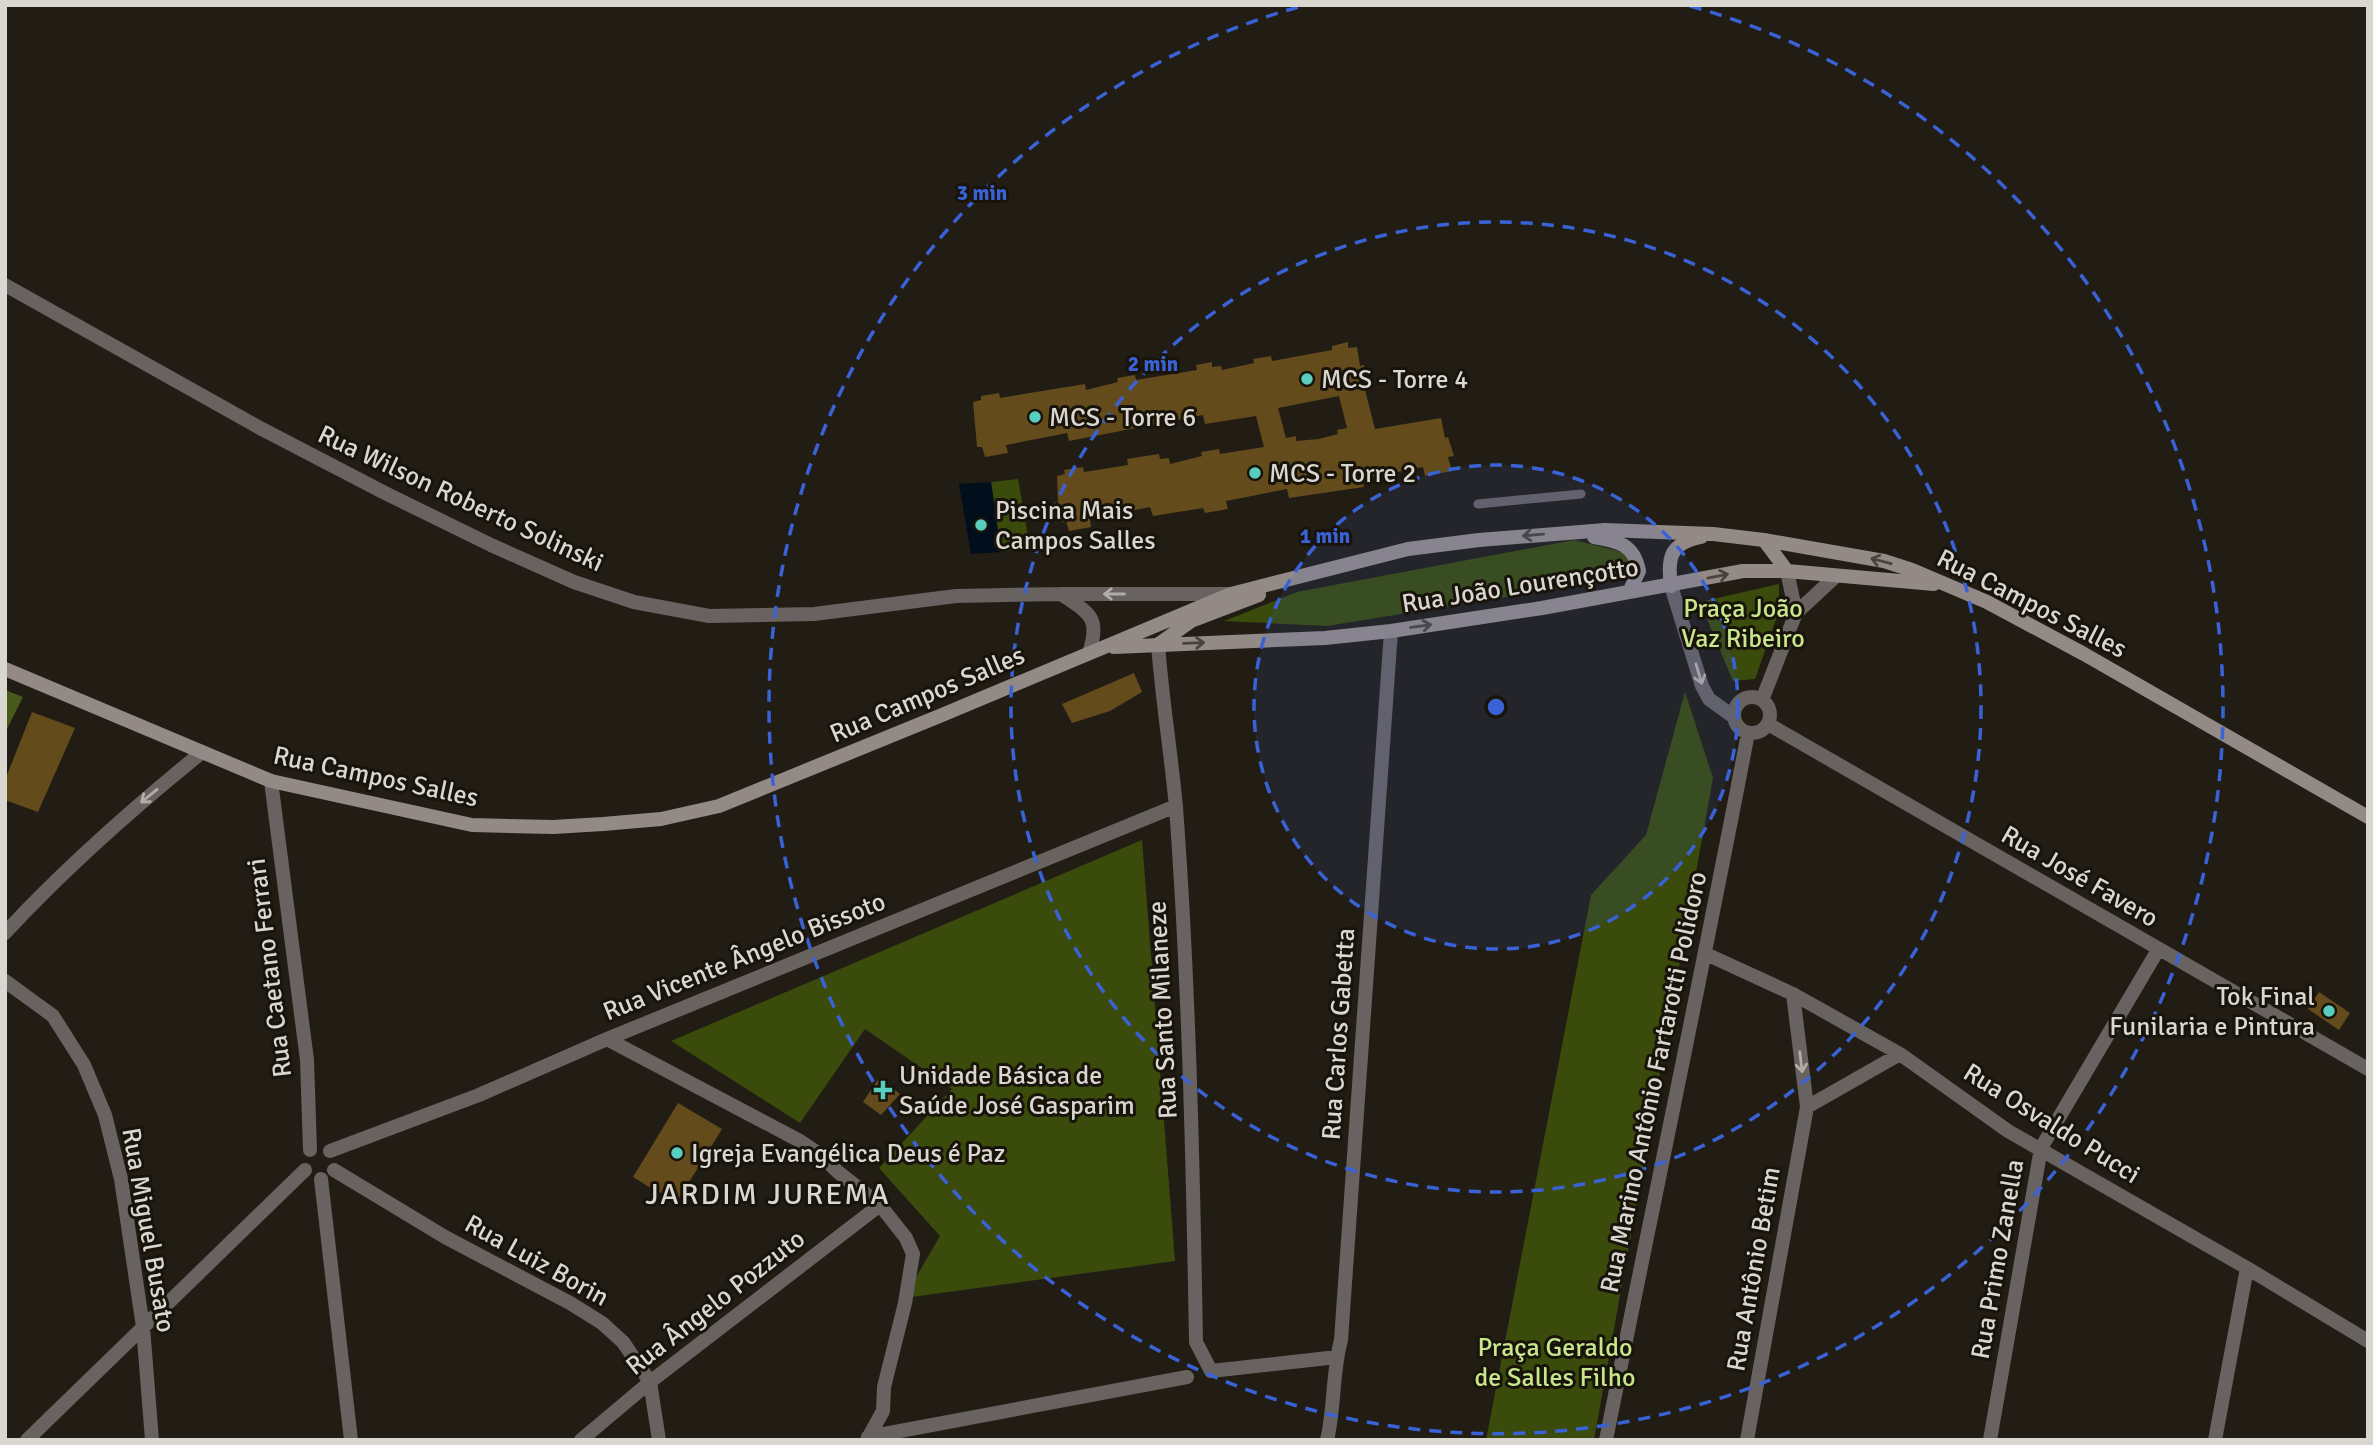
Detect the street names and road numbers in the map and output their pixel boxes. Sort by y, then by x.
street label: Rua Wilson Roberto Solinski [313,419,608,579]
street label: Rua Campos Salles [1931,542,2132,666]
street label: Rua João Lourençotto [1399,551,1641,621]
street label: Rua Campos Salles [825,639,1030,750]
street label: Rua Campos Salles [270,740,481,814]
street label: Rua José Favero [1995,819,2164,935]
street label: Rua Caetano Ferrari [241,856,299,1079]
street label: Rua Marino Antônio Fartarotti Polidoro [1594,869,1714,1296]
street label: Rua Vicente Ângelo Bissoto [599,886,890,1028]
street label: Rua Santo Milaneze [1141,900,1185,1120]
street label: Rua Carlos Gabetta [1316,927,1362,1141]
street label: Rua Osvaldo Pucci [1957,1057,2146,1191]
street label: Rua Miguel Busato [114,1125,182,1335]
street label: Rua Primo Zanella [1965,1157,2031,1362]
street label: Rua Antônio Betim [1720,1165,1788,1374]
street label: Rua Luiz Borin [459,1208,614,1314]
street label: Rua Ângelo Pozzuto [620,1223,812,1383]

